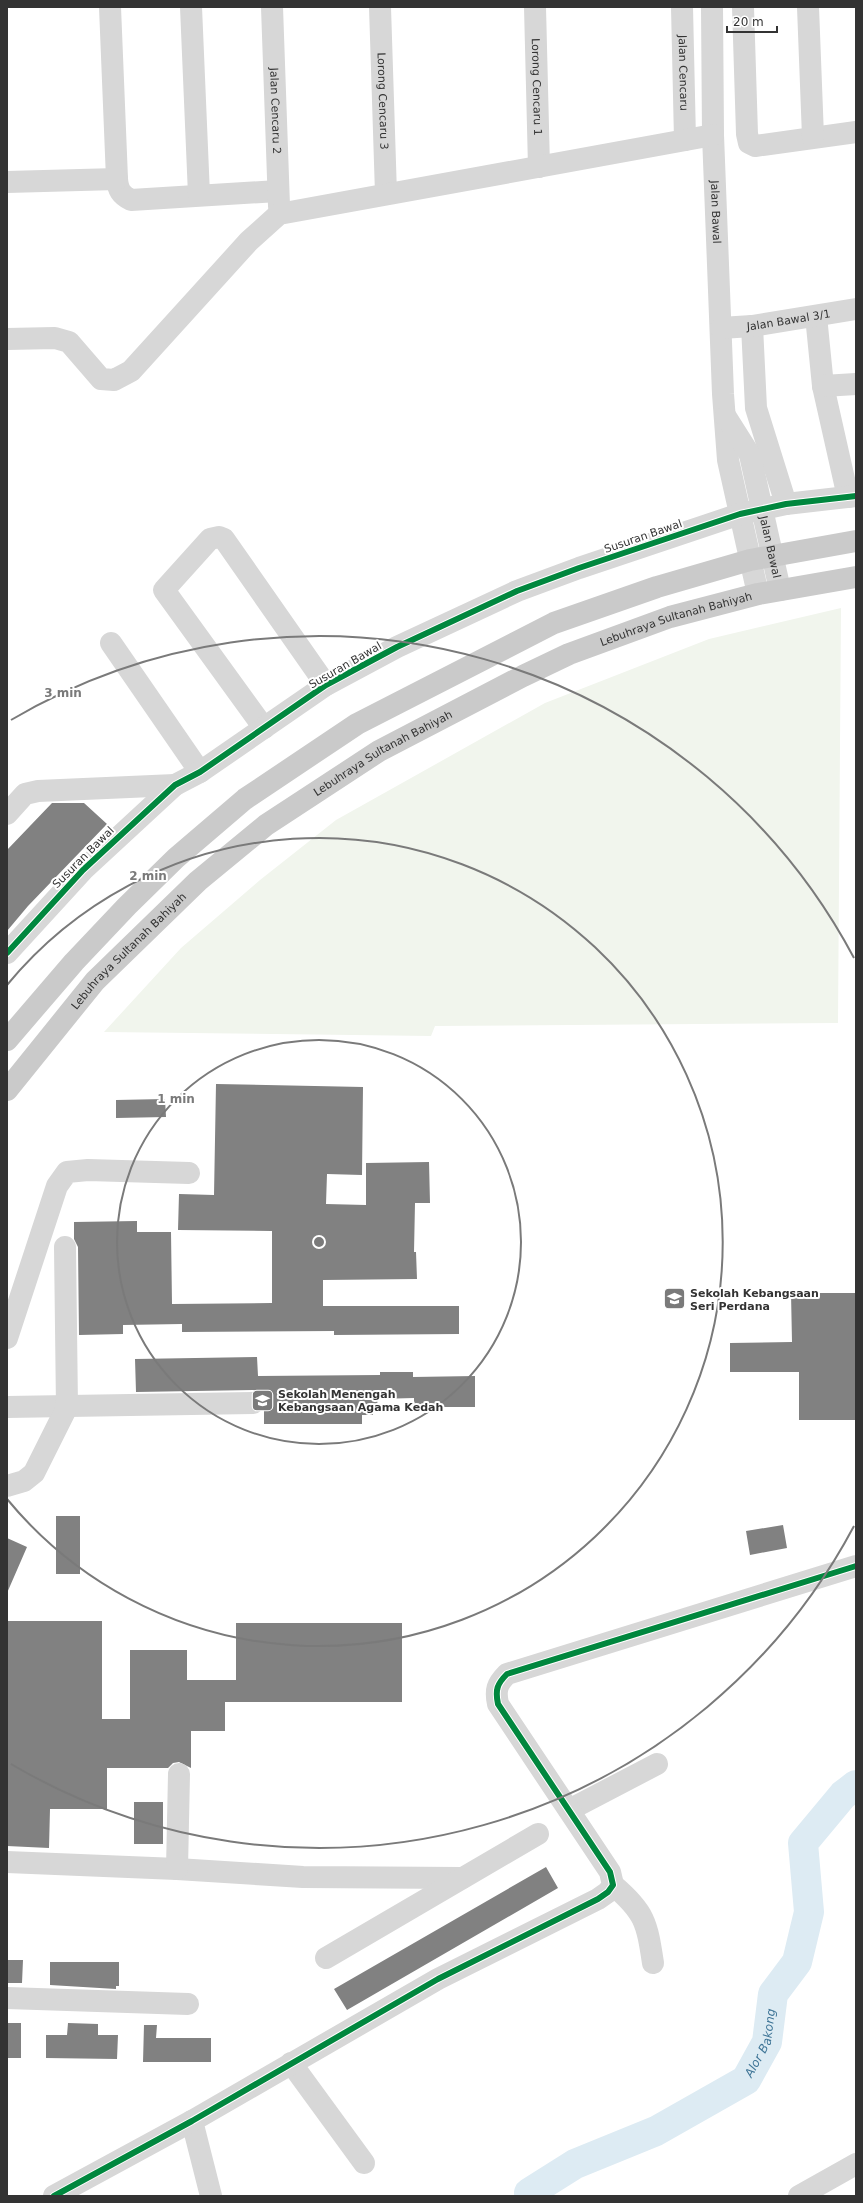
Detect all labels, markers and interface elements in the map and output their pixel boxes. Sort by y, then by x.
scale bar [727,8,777,34]
text: 20 m [733,15,764,29]
street label: Jalan Cencaru [676,34,690,111]
street label: Lorong Cencaru 1 [529,38,544,136]
street label: Lorong Cencaru 3 [374,52,391,150]
street label: Jalan Cencaru 2 [267,66,283,154]
street label: Jalan Bawal [708,179,723,244]
street label: Jalan Bawal 3/1 [745,307,831,333]
street label: Jalan Bawal [756,514,783,579]
street label: Susuran Bawal [603,517,684,556]
street label: Lebuhraya Sultanah Bahiyah [598,590,754,649]
street label: Susuran Bawal [307,639,384,691]
text: 3 min [44,686,82,700]
street label: Lebuhraya Sultanah Bahiyah [311,708,455,799]
street label: Susuran Bawal [50,824,117,891]
text: 2 min [129,869,167,883]
street label: Lebuhraya Sultanah Bahiyah [69,890,189,1012]
text: 1 min [157,1092,195,1106]
centre of rings [312,1235,326,1249]
school or university icon: Sekolah Kebangsaan Seri Perdana [662,1286,688,1312]
place label: Sekolah Kebangsaan Seri Perdana [690,1287,819,1313]
school or university icon: Sekolah Menengah Kebangsaan Agama Kedah [249,1387,275,1413]
place label: Sekolah Menengah Kebangsaan Agama Kedah [278,1388,443,1414]
water label: Alor Bakong [741,2007,778,2081]

